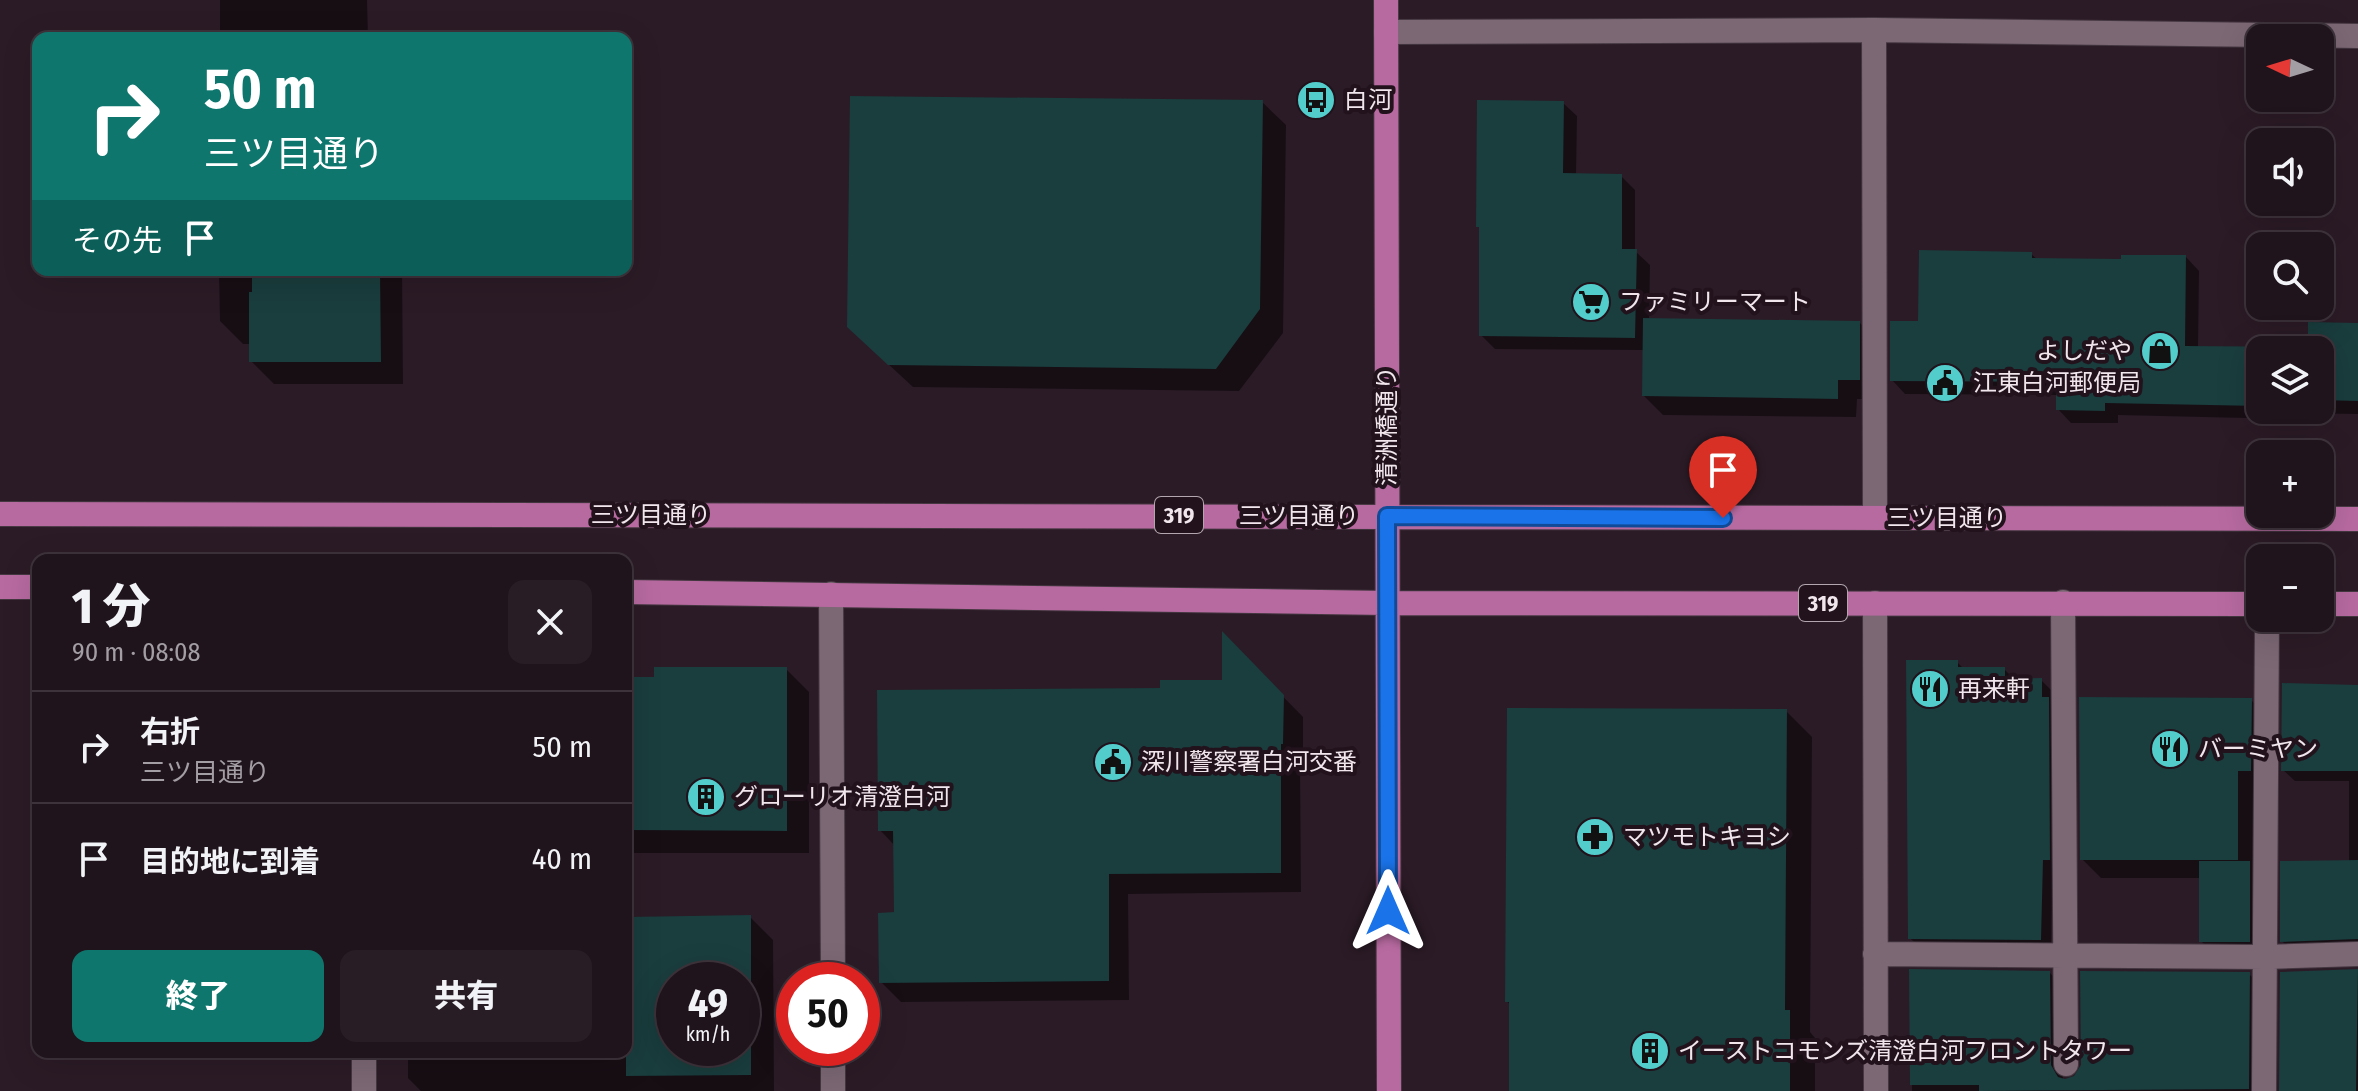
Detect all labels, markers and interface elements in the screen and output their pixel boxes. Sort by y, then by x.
north arrow [2246,24,2334,112]
map controls [2246,24,2334,632]
text: 50 m [204,56,316,123]
icon: right [72,64,176,168]
bus stop icon: 白河 [1295,79,1337,121]
place label: 白河 [1344,86,1392,114]
button: sound [2246,128,2334,216]
text: 三ツ目通り [204,132,384,176]
icon: arrive [178,216,222,260]
text: その先 [72,223,162,259]
button: search [2246,232,2334,320]
supermarket icon: ファミリーマート [1570,281,1612,323]
place label: ファミリーマート [1619,288,1811,316]
shop icon: よしだや [2139,330,2181,372]
button: layers [2246,336,2334,424]
place label: よしだや [2036,337,2132,365]
public building icon: 江東白河郵便局 [1924,362,1966,404]
street label: 清洲橋通り [1373,366,1401,486]
place label: 江東白河郵便局 [1973,369,2141,397]
pin [1689,436,1757,518]
button: + [2246,440,2334,528]
icon: arrive [1701,448,1745,492]
road number: 319 [1155,497,1203,533]
street label: 三ツ目通り [591,501,711,529]
street label: 三ツ目通り [1239,502,1359,530]
street label: 三ツ目通り [1887,504,2007,532]
button: − [2246,544,2334,632]
text: 1 分 [72,578,150,636]
button: close [508,580,592,664]
road number: 319 [1799,585,1847,621]
text: 90 m · 08:08 [72,637,201,668]
restaurant icon: 再来軒 [1909,668,1951,710]
place label: 再来軒 [1958,675,2030,703]
text: 右折 [140,714,200,750]
icon: right [72,725,116,769]
restaurant icon: バーミヤン [2149,728,2191,770]
text: 50 m [532,729,592,765]
place label: バーミヤン [2198,735,2318,763]
public building icon: 深川警察署白河交番 [1092,741,1134,783]
place label: 深川警察署白河交番 [1141,748,1357,776]
text: 三ツ目通り [140,757,270,788]
building icon: グローリオ清澄白河 [685,776,727,818]
place label: グローリオ清澄白河 [734,783,950,811]
pharmacy icon: マツモトキヨシ [1574,816,1616,858]
place label: マツモトキヨシ [1623,823,1791,851]
icon: arrive [72,837,116,881]
text: 40 m [532,841,592,877]
text: 目的地に到着 [140,844,320,880]
position arrow [1346,869,1430,953]
button: 終了 [72,950,324,1042]
button: 共有 [340,950,592,1042]
speed limit sign: 50 [776,962,880,1066]
text: 49 [688,980,728,1028]
text: km/h [686,1022,730,1046]
building icon: イーストコモンズ清澄白河フロントタワー [1629,1030,1671,1072]
place label: イーストコモンズ清澄白河フロントタワー [1678,1037,2132,1065]

